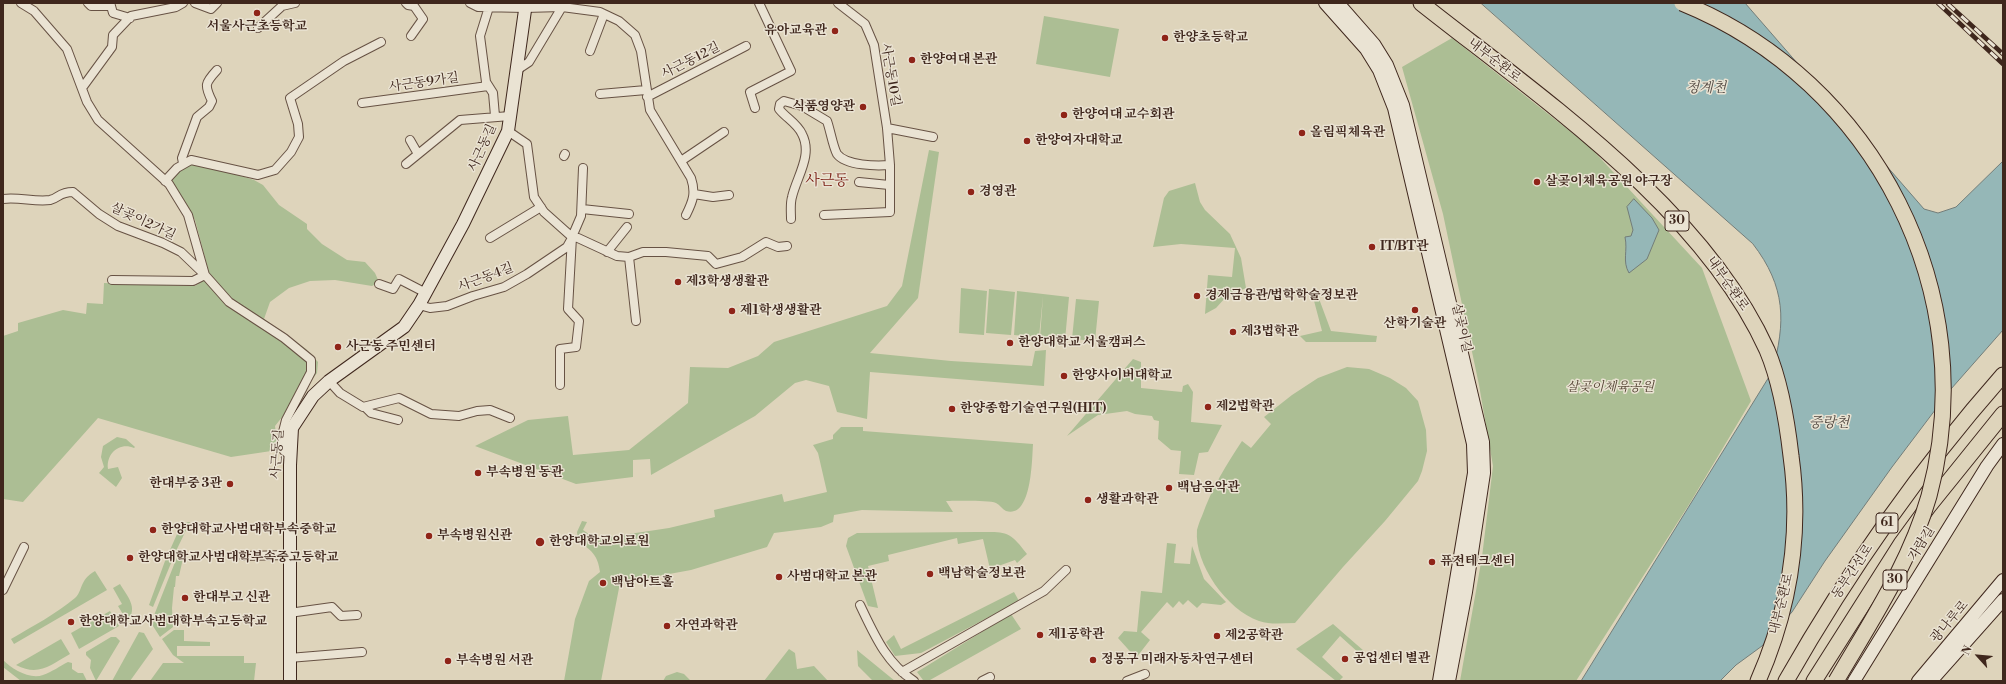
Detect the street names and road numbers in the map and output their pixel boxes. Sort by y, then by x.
street label: 내부순환로 [1464,36,1524,86]
street label: 사근동12길 [659,40,723,82]
street label: 사근동10길 [877,42,903,108]
street label: 사근동9가길 [388,70,460,96]
street label: 사근동길 [466,122,500,174]
street label: 살곶이2가길 [108,200,178,244]
road number: 30 [1665,211,1689,231]
street label: 내부순환로 [1703,254,1751,314]
street label: 사근동4길 [456,260,516,296]
street label: 살곶이길 [1448,302,1474,354]
street label: 사근동길 [268,428,288,480]
road number: 61 [1876,513,1898,533]
street label: 가람길 [1905,524,1939,564]
street label: 동부간선로 [1829,542,1877,602]
road number: 30 [1883,570,1907,590]
street label: 내부순환로 [1767,572,1797,636]
street label: 광나루로 [1928,598,1972,646]

